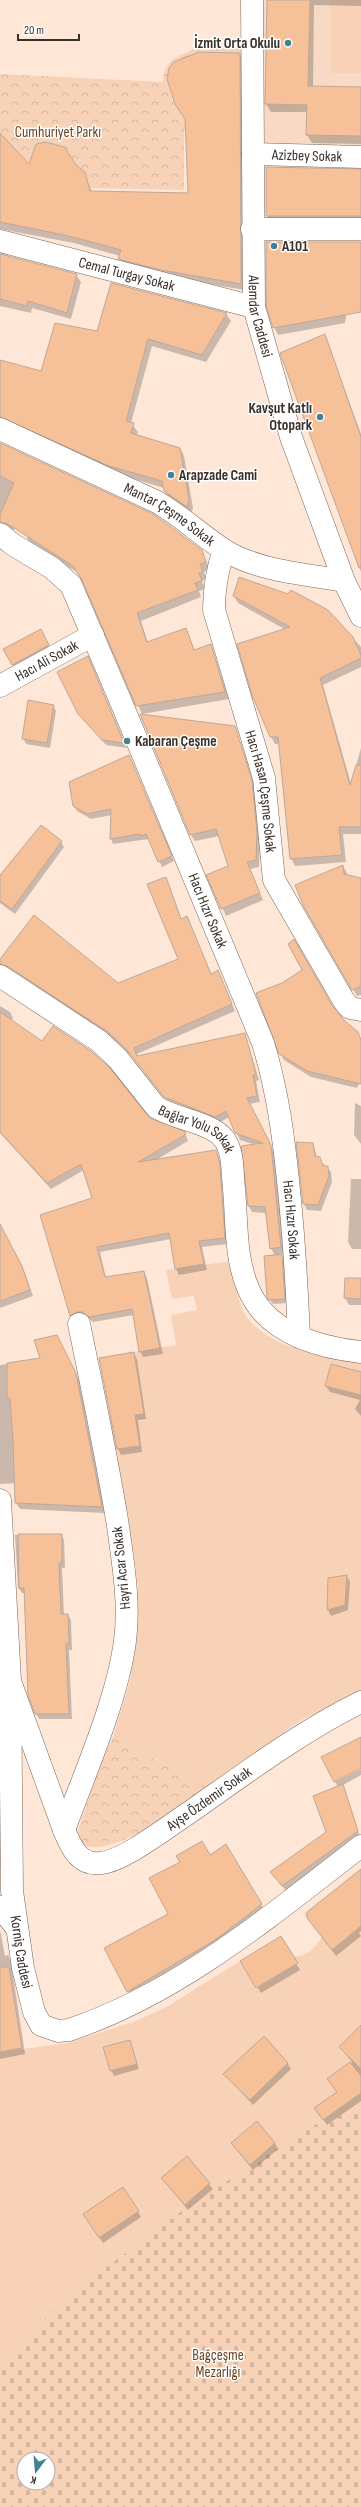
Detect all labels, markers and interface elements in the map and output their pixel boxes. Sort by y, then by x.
scale bar [18,16,79,42]
text: 20 m [24,23,44,38]
place label: İzmit Orta Okulu [194,34,280,53]
marker: İzmit Orta Okulu [283,38,293,48]
park label: Cumhuriyet Parkı [15,123,101,142]
street label: Azizbey Sokak [271,145,343,166]
place label: A101 [281,237,308,256]
marker: A101 [269,241,279,251]
street label: Cemal Turgay Sokak [77,253,177,296]
street label: Alemdar Caddesi [244,274,277,360]
place label: Kavşut Katlı Otopark [248,399,313,435]
marker: Kavşut Katlı Otopark [315,412,325,422]
place label: Arapzade Cami [178,466,257,485]
marker: Arapzade Cami [166,470,176,480]
street label: Mantar Çeşme Sokak [121,479,219,551]
street label: Hacı Ali Sokak [12,636,82,686]
street label: Hacı Hasan Çeşme Sokak [240,728,280,854]
place label: Kabaran Çeşme [135,732,217,751]
marker: Kabaran Çeşme [122,736,132,746]
street label: Hacı Hızır Sokak [183,870,232,952]
street label: Bağlar Yolu Sokak [155,1101,239,1156]
street label: Hacı Hızır Sokak [278,1179,304,1261]
street label: Hayri Acar Sokak [108,1525,135,1610]
street label: Ayşe Özdemir Sokak [162,1762,256,1836]
street label: Korniş Caddesi [6,1914,37,1991]
park label: Bağçeşme Mezarlığı [192,2346,244,2382]
north arrow [16,2451,56,2491]
text: K [28,2473,38,2487]

